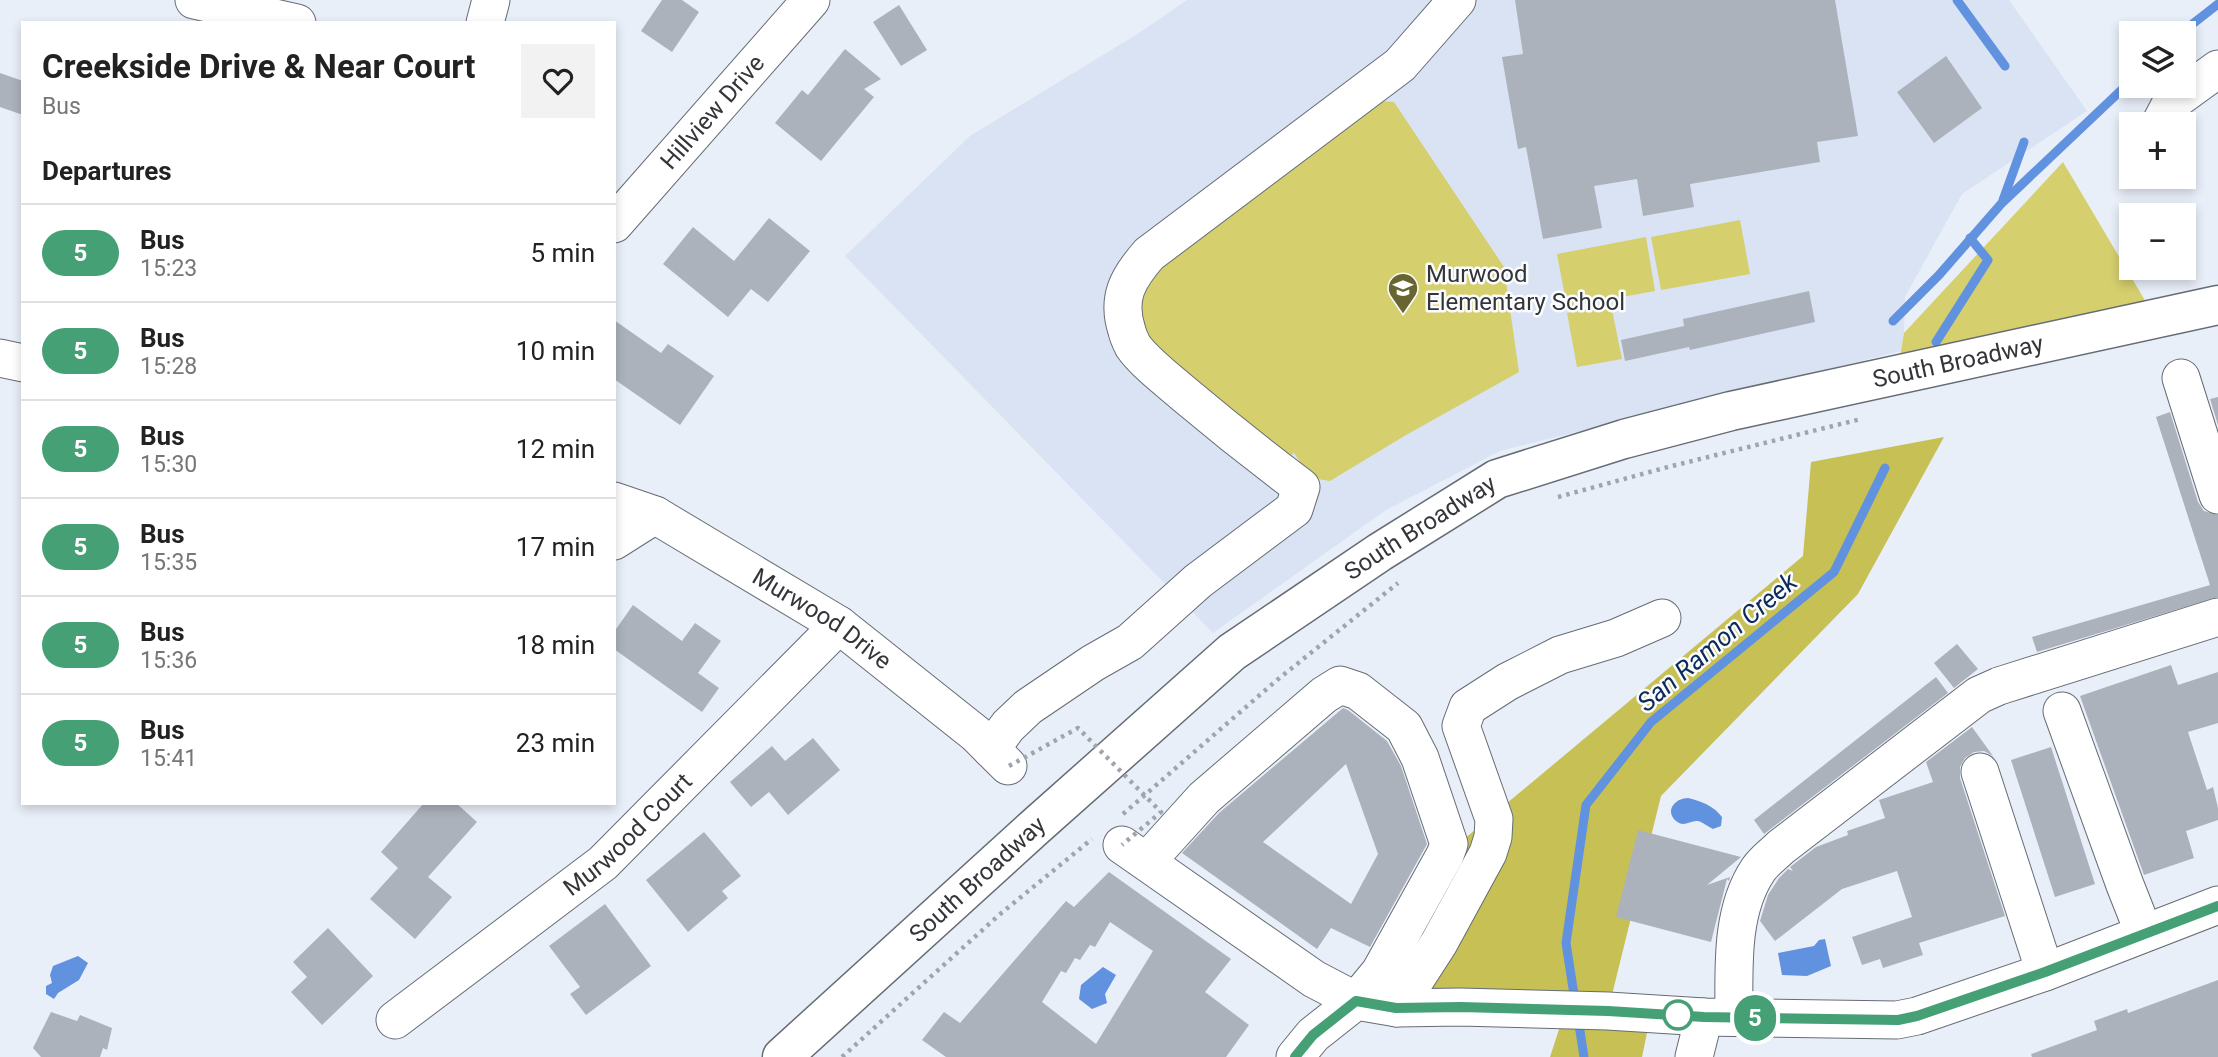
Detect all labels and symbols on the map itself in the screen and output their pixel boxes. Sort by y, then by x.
street label: Hillview Drive [655,49,770,175]
place label: Murwood Elementary School [1426,260,1625,316]
school or university icon: Murwood Elementary School [1386,271,1420,315]
street label: South Broadway [1870,329,2046,394]
street label: South Broadway [1339,469,1501,586]
street label: Murwood Drive [747,562,897,675]
water label: San Ramon Creek [1631,566,1804,718]
street label: Murwood Court [558,767,698,902]
street label: South Broadway [904,810,1051,948]
line badge: 5 [1732,995,1778,1041]
unlabelled marker [1663,1000,1693,1030]

